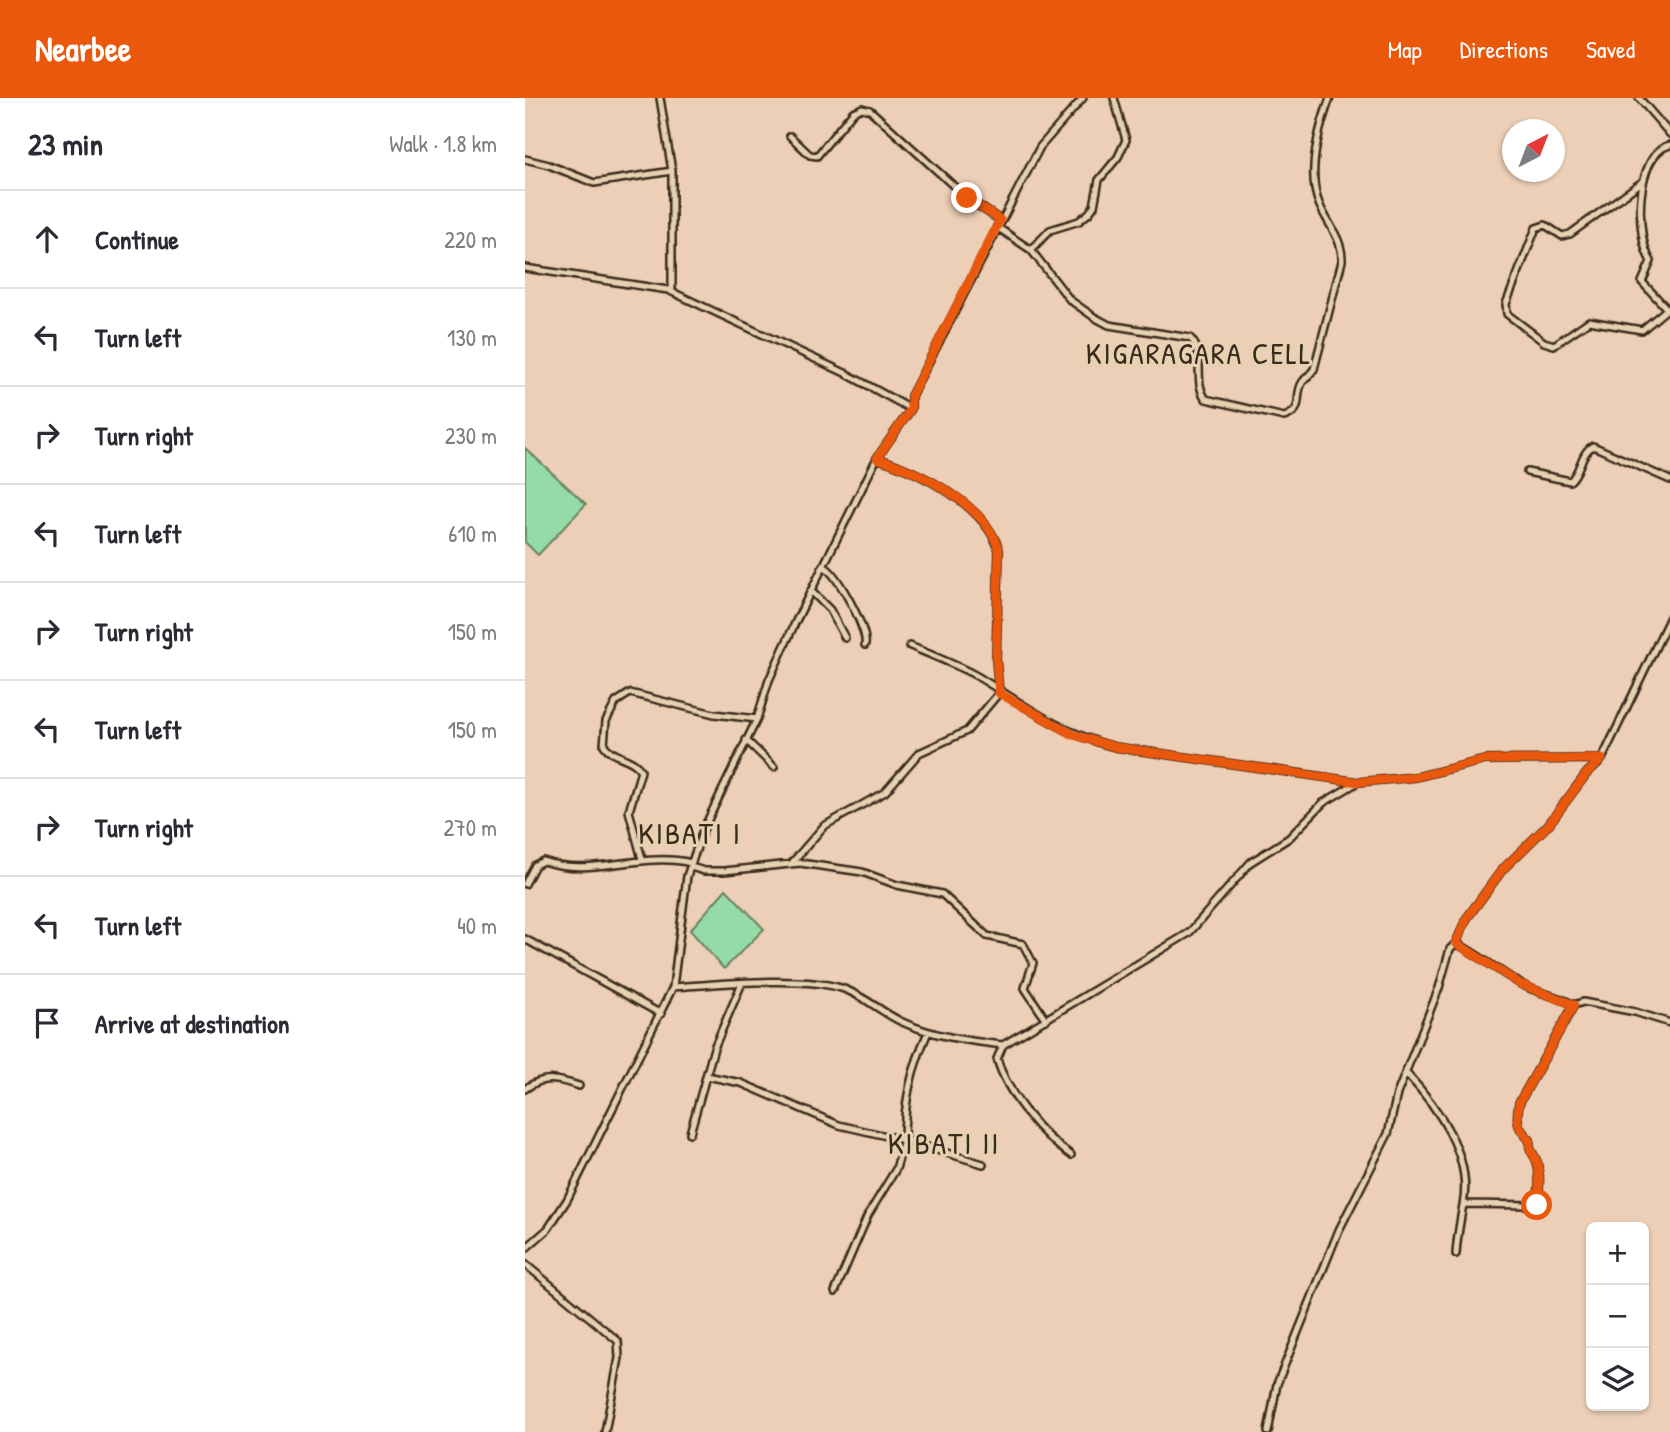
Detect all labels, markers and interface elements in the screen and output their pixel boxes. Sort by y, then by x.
text: Nearbee [35,27,131,71]
text: Map [1388,33,1422,65]
text: Directions [1460,33,1548,65]
text: Saved [1586,33,1635,65]
north arrow [1502,119,1565,182]
text: 23 min [28,124,103,164]
text: Walk · 1.8 km [389,128,497,159]
route end [951,182,982,213]
icon: ahead [28,220,66,258]
text: Continue [95,222,179,257]
text: 220 m [444,224,497,255]
icon: left [28,318,66,356]
text: Turn left [95,320,181,355]
text: 130 m [447,322,497,353]
district label: KIGARAGARA CELL [1086,333,1312,373]
icon: right [28,416,66,454]
text: Turn right [95,418,193,453]
text: 230 m [445,420,497,451]
icon: left [28,514,66,552]
text: Turn left [95,516,181,551]
text: 610 m [448,518,497,549]
icon: right [28,612,66,650]
text: Turn right [95,614,193,649]
text: 150 m [448,616,497,647]
icon: left [28,710,66,748]
text: Turn left [95,712,181,747]
text: 150 m [448,714,497,745]
icon: right [28,808,66,846]
text: Turn right [95,810,193,845]
text: 270 m [444,812,497,843]
district label: KIBATI I [638,813,742,853]
icon: left [28,906,66,944]
text: Turn left [95,908,181,943]
text: 40 m [457,910,497,941]
icon: arrive [28,1004,66,1042]
text: Arrive at destination [95,1006,290,1041]
district label: KIBATI II [888,1123,1000,1163]
route start [1521,1189,1552,1220]
map controls [1586,1222,1649,1411]
button: + [1586,1222,1649,1285]
button: − [1586,1285,1649,1348]
button: layers [1586,1348,1649,1411]

